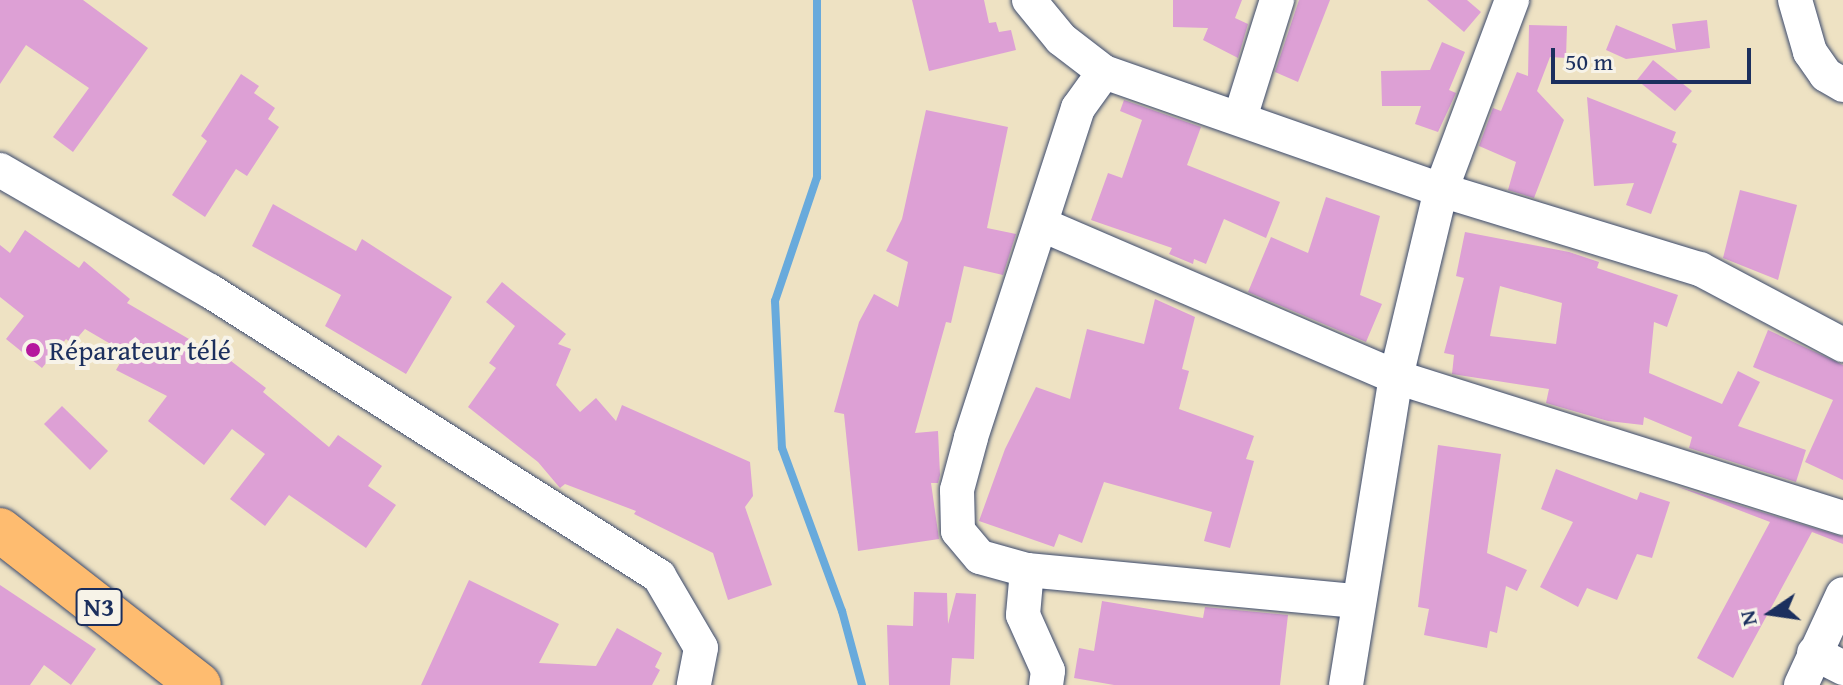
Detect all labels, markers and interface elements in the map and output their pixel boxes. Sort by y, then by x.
scale bar [1555,32,1755,82]
text: 50 m [1565,44,1613,79]
place label: Réparateur télé [49,333,231,367]
marker: Réparateur télé [24,341,42,359]
north arrow [1731,573,1811,653]
road number: N3 [75,585,123,629]
text: N [1730,608,1765,629]

